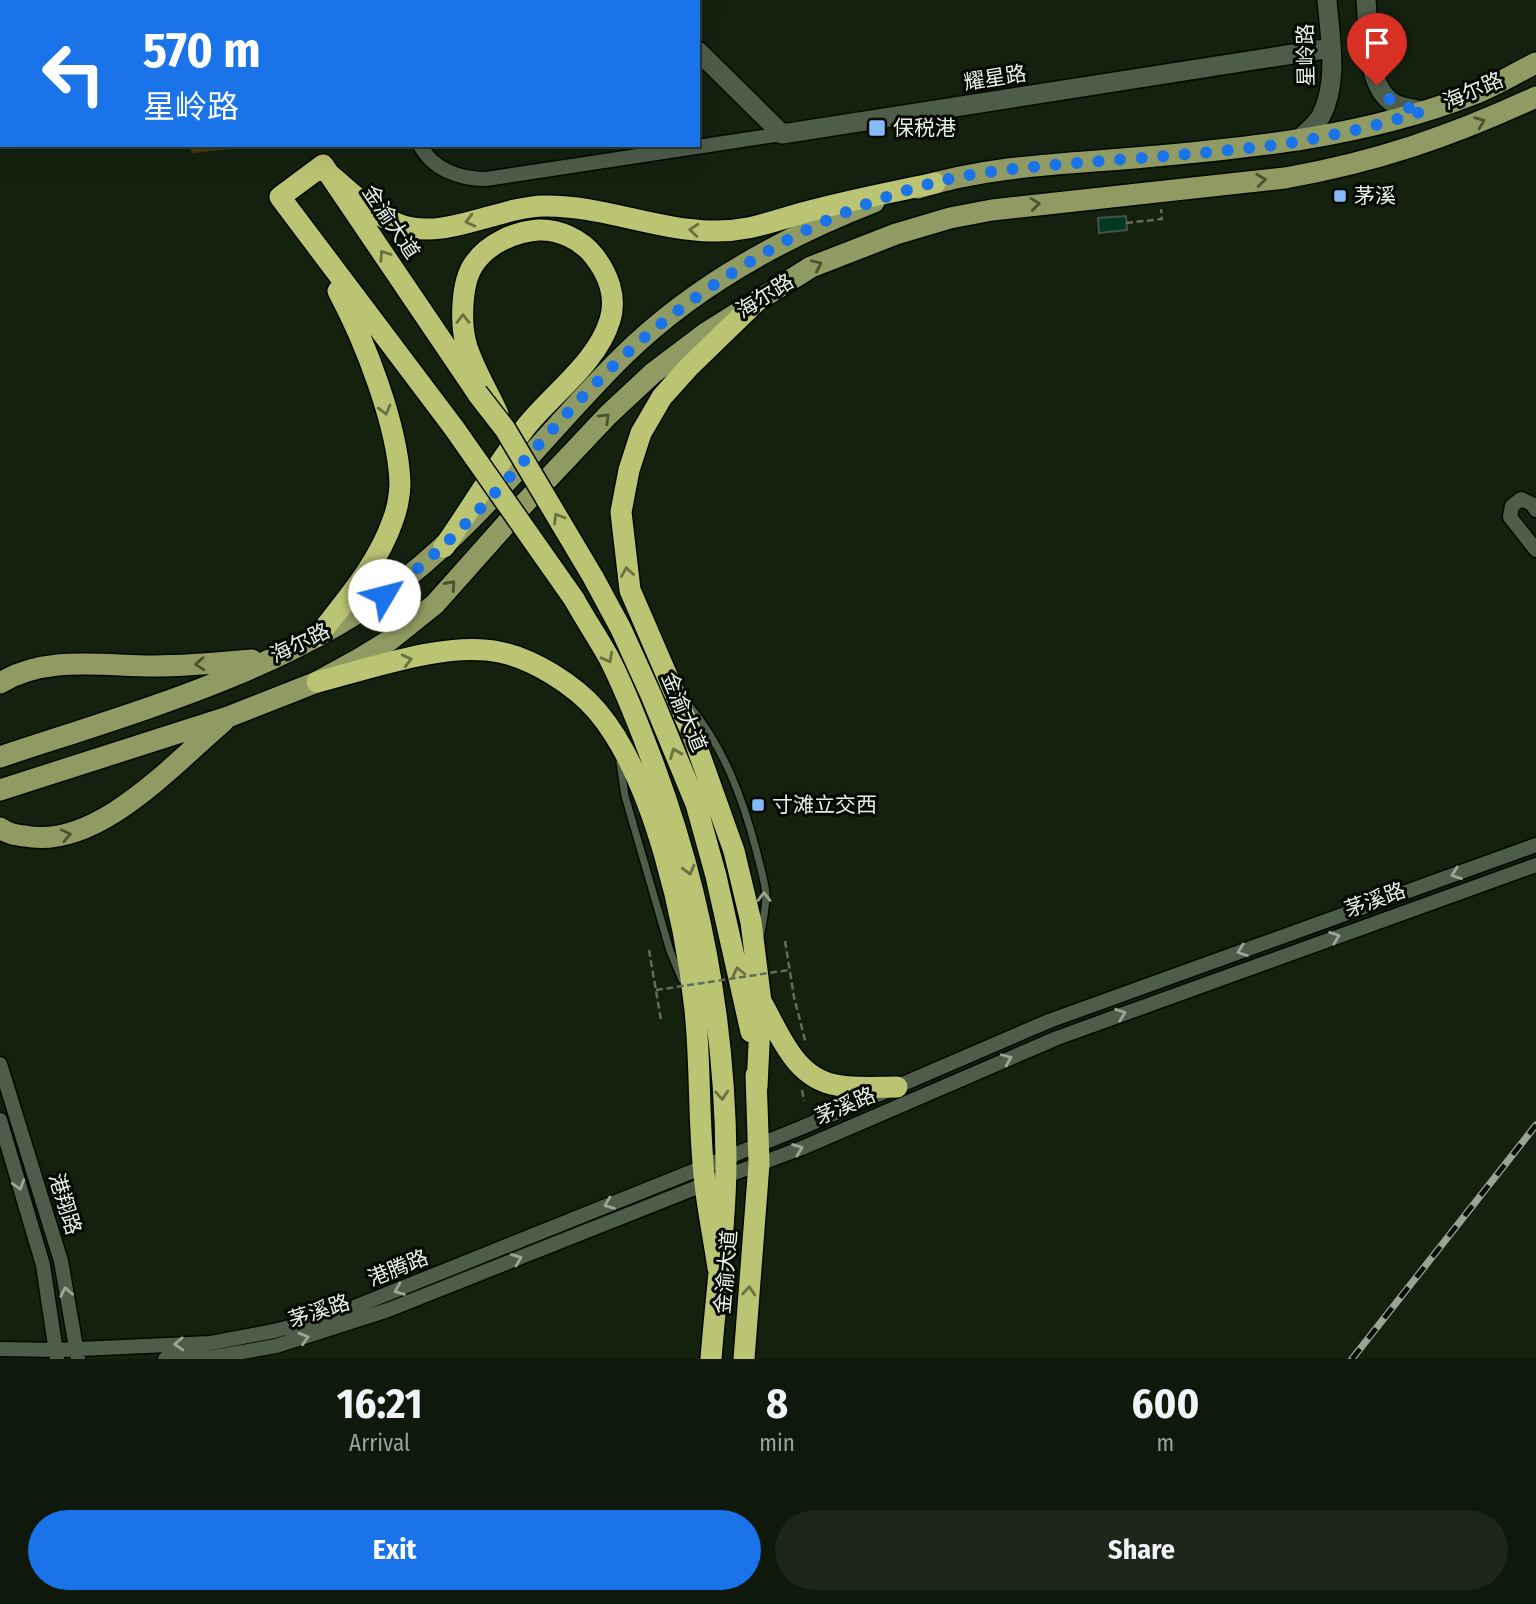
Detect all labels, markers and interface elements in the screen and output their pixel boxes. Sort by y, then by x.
pin [1347,13,1407,85]
text: 570 m [143,21,261,80]
street label: 星岭路 [1292,23,1320,87]
icon: arrive [1358,24,1396,62]
icon: left [28,28,119,119]
street label: 耀星路 [962,60,1028,96]
street label: 海尔路 [1439,67,1507,115]
text: 星岭路 [143,88,239,126]
place label: 保税港 [893,115,956,141]
one-way arrow [1474,117,1486,131]
marker: 保税港 [867,118,887,138]
one-way arrow [1256,173,1267,188]
street label: 金渝大道 [357,180,425,264]
place label: 茅溪 [1354,183,1396,209]
marker: 茅溪 [1332,188,1348,204]
one-way arrow [1029,197,1041,212]
one-way arrow [464,213,476,227]
one-way arrow [688,222,699,237]
one-way arrow [380,250,392,263]
one-way arrow [810,259,822,273]
street label: 海尔路 [731,268,799,324]
one-way arrow [455,313,471,324]
one-way arrow [377,404,391,416]
one-way arrow [597,414,610,427]
one-way arrow [554,513,567,526]
position arrow [347,558,421,632]
one-way arrow [620,566,635,578]
one-way arrow [443,581,455,594]
street label: 海尔路 [266,618,334,668]
one-way arrow [600,651,613,663]
one-way arrow [401,654,413,668]
one-way arrow [194,656,205,671]
street label: 金渝大道 [656,668,712,756]
one-way arrow [670,748,684,760]
place label: 寸滩立交西 [772,792,877,818]
marker: 寸滩立交西 [750,797,766,813]
one-way arrow [60,828,72,843]
one-way arrow [680,864,695,876]
one-way arrow [1450,866,1462,880]
street label: 茅溪路 [1341,877,1409,923]
one-way arrow [756,891,772,902]
one-way arrow [1328,931,1340,945]
one-way arrow [1236,943,1248,957]
one-way arrow [732,966,746,978]
one-way arrow [1114,1009,1126,1023]
one-way arrow [1000,1053,1012,1067]
street label: 茅溪路 [811,1082,879,1130]
one-way arrow [714,1090,729,1101]
one-way arrow [791,1144,803,1158]
street label: 港翔路 [43,1170,87,1238]
one-way arrow [11,1179,26,1191]
one-way arrow [604,1196,617,1210]
street label: 金渝大道 [709,1229,743,1315]
street label: 港腾路 [364,1244,432,1292]
one-way arrow [511,1253,523,1267]
one-way arrow [394,1282,406,1296]
one-way arrow [741,1285,756,1296]
one-way arrow [59,1286,74,1298]
street label: 茅溪路 [285,1289,353,1333]
one-way arrow [298,1331,310,1346]
one-way arrow [173,1336,184,1351]
text: 16:21 [337,1379,423,1429]
text: 8 [766,1379,788,1429]
text: 600 [1131,1379,1199,1429]
text: Arrival [349,1429,410,1457]
text: min [759,1429,795,1457]
text: m [1157,1429,1174,1457]
button: Exit [28,1510,761,1590]
button: Share [775,1510,1508,1590]

